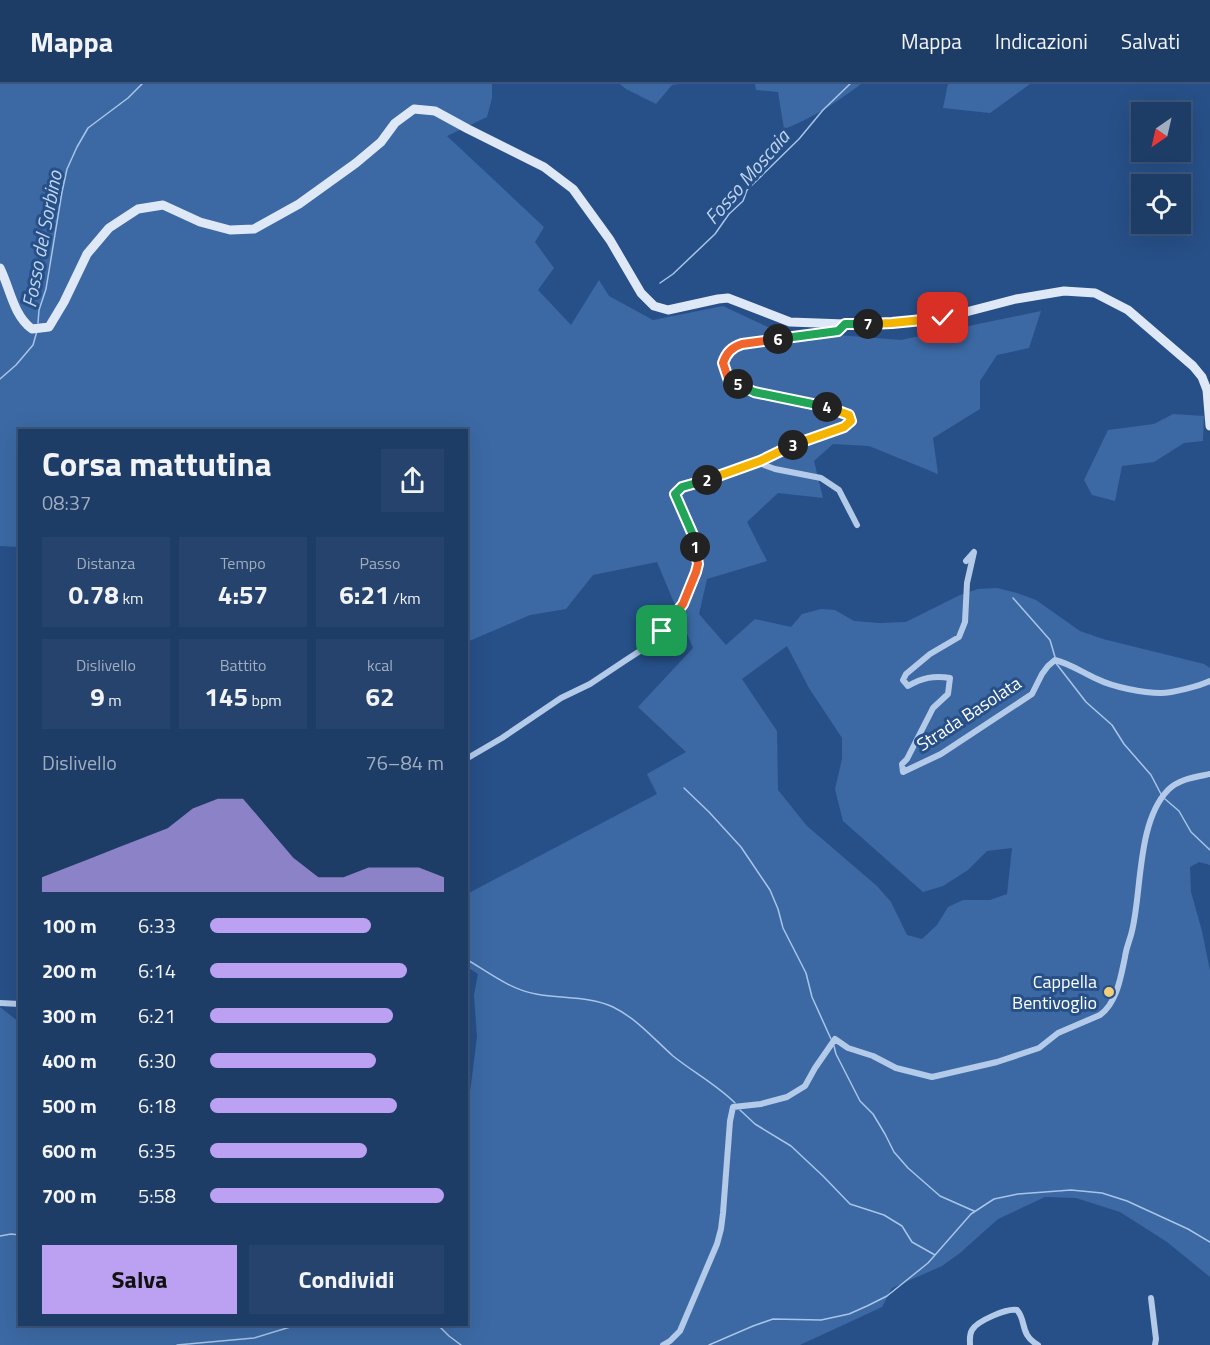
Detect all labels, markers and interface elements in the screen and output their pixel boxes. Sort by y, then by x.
text: Mappa [30,20,113,63]
text: Mappa [901,25,962,57]
text: Indicazioni [995,25,1088,57]
text: Salvati [1121,25,1180,57]
north arrow [1131,102,1191,162]
map controls [1131,102,1191,234]
water label: Fosso Moscaia [697,122,797,231]
water label: Fosso del Sorbino [13,167,70,310]
button: locate [1131,174,1191,234]
pin [917,292,968,343]
icon: check [926,301,959,334]
pin: 7 [853,309,883,339]
text: 7 [864,312,872,336]
pin: 6 [763,324,793,354]
text: 6 [774,327,782,351]
pin: 5 [723,369,753,399]
text: 5 [734,372,742,396]
pin: 4 [812,392,842,422]
text: 4 [823,395,831,419]
pin: 3 [778,430,808,460]
text: 3 [789,433,797,457]
text: Corsa mattutina [42,439,272,489]
button: share [381,449,444,512]
pin: 2 [692,465,722,495]
text: 2 [703,468,711,492]
text: 08:37 [42,487,91,518]
pin: 1 [680,532,710,562]
text: 1 [691,535,699,559]
text: Distanza [77,551,135,575]
text: Tempo [220,551,266,575]
text: Passo [360,551,400,575]
text: 0.78 [69,575,119,614]
text: 4:57 [218,575,268,614]
text: 6:21 [339,575,390,614]
text: km [119,586,143,610]
text: /km [390,586,421,610]
pin [636,605,687,656]
icon: arrive [645,614,678,647]
text: Dislivello [76,653,136,677]
text: Battito [220,653,266,677]
text: kcal [367,653,393,677]
street label: Strada Basolata [911,670,1026,758]
text: 9 [90,677,105,716]
text: 145 [204,677,248,716]
text: 62 [365,677,395,716]
text: m [105,688,122,712]
text: bpm [248,688,282,712]
text: Dislivello [42,747,117,778]
text: 76–84 m [365,747,444,778]
text: 100 m [42,910,97,941]
text: 6:33 [138,910,176,941]
text: 200 m [42,955,97,986]
text: 6:14 [138,955,176,986]
place label: Cappella Bentivoglio [1012,968,1097,1016]
marker: Cappella Bentivoglio [1102,985,1116,999]
text: 300 m [42,1000,97,1031]
text: 6:21 [138,1000,176,1031]
text: 400 m [42,1045,97,1076]
text: 6:30 [138,1045,176,1076]
text: 500 m [42,1090,97,1121]
text: 6:18 [138,1090,176,1121]
text: 600 m [42,1135,97,1166]
text: 6:35 [138,1135,176,1166]
text: 700 m [42,1180,97,1211]
text: 5:58 [138,1180,176,1211]
button: Salva [42,1245,237,1314]
button: Condividi [249,1245,444,1314]

